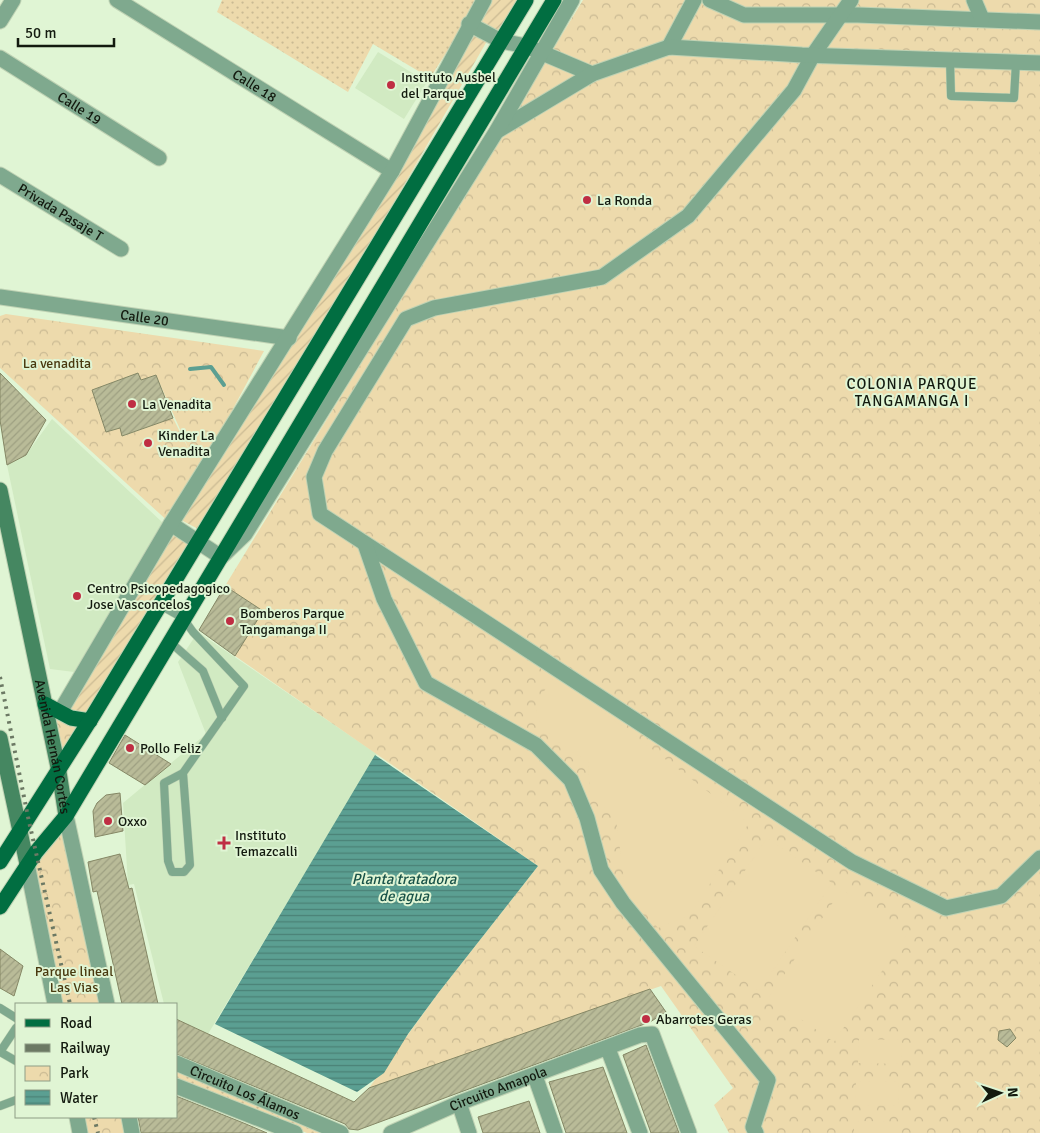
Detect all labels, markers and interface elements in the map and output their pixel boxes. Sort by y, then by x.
scale bar [18,15,114,47]
text: 50 m [25,24,56,42]
street label: Calle 18 [229,66,279,106]
place label: Instituto Ausbel del Parque [401,69,496,102]
marker: Instituto Ausbel del Parque [385,79,397,91]
street label: Calle 19 [54,88,104,129]
street label: Privada Pasaje T [15,180,106,245]
place label: La Ronda [597,192,652,209]
marker: La Ronda [581,194,593,206]
street label: Calle 20 [119,306,170,330]
park label: La venadita [23,355,91,372]
district label: COLONIA PARQUE TANGAMANGA I [846,375,978,410]
place label: La Venadita [142,396,211,413]
marker: La Venadita [126,398,138,410]
place label: Kinder La Venadita [158,427,215,460]
marker: Kinder La Venadita [142,437,154,449]
place label: Centro Psicopedagogico Jose Vasconcelos [87,580,230,613]
marker: Centro Psicopedagogico Jose Vasconcelos [71,590,83,602]
place label: Bomberos Parque Tangamanga II [240,605,344,638]
marker: Bomberos Parque Tangamanga II [224,615,236,627]
street label: Avenida Hernán Cortés [31,678,74,815]
place label: Pollo Feliz [140,740,201,757]
marker: Pollo Feliz [124,742,136,754]
place label: Oxxo [118,813,147,830]
marker: Oxxo [102,815,114,827]
place label: Instituto Temazcalli [235,827,298,860]
marker: Instituto Temazcalli [217,836,231,850]
water label: Planta tratadora de agua [352,870,457,905]
park label: Parque lineal Las Vias [35,963,113,996]
legend [15,1003,178,1118]
place label: Abarrotes Geras [656,1011,752,1028]
marker: Abarrotes Geras [640,1013,652,1025]
text: Road [60,1014,92,1032]
text: Railway [60,1039,110,1057]
street label: Circuito Los Álamos [187,1062,302,1124]
street label: Circuito Amapola [447,1063,549,1115]
text: Park [60,1064,89,1082]
north arrow [975,1068,1025,1118]
text: N [1004,1087,1021,1098]
text: Water [60,1089,98,1107]

